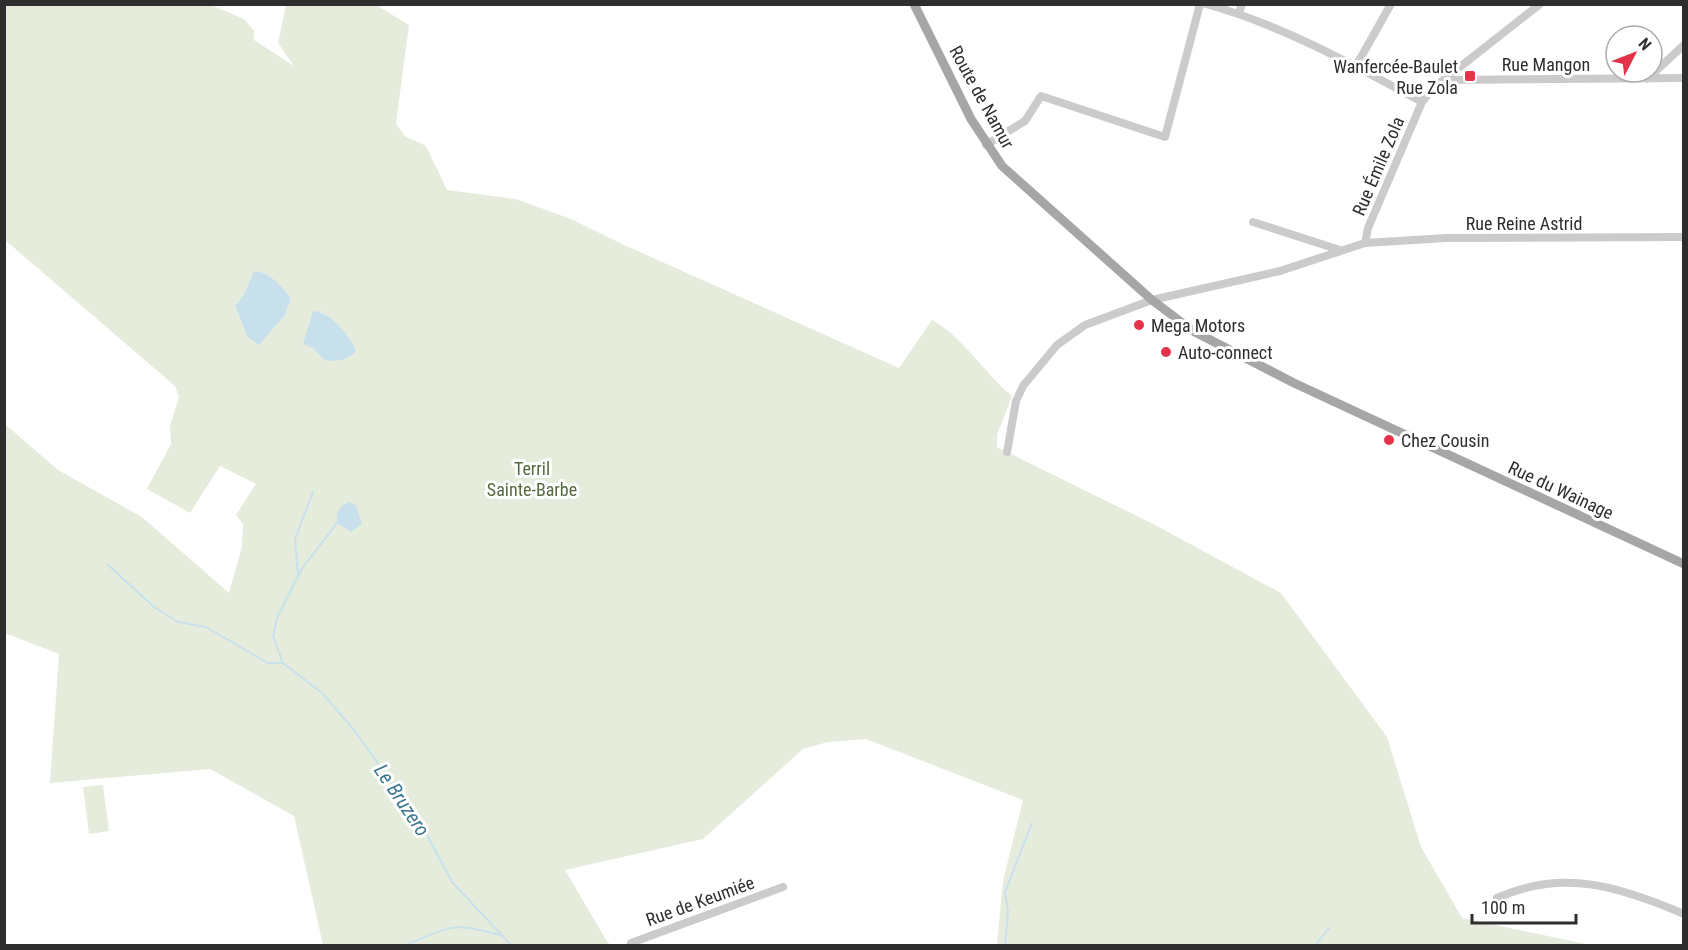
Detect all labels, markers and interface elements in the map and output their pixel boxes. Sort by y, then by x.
north arrow [1604,24,1664,84]
text: N [1634,34,1655,54]
street label: Route de Namur [945,42,1019,152]
street label: Rue Mangon [1502,54,1590,75]
place label: Wanfercée-Baulet Rue Zola [1333,56,1458,98]
marker: Wanfercée-Baulet Rue Zola [1463,69,1477,83]
street label: Rue Émile Zola [1348,113,1408,219]
street label: Rue Reine Astrid [1466,213,1582,234]
place label: Mega Motors [1151,315,1245,336]
marker: Mega Motors [1132,318,1146,332]
place label: Auto-connect [1178,342,1273,363]
marker: Auto-connect [1159,345,1173,359]
place label: Chez Cousin [1401,430,1489,451]
marker: Chez Cousin [1382,433,1396,447]
street label: Rue du Wainage [1505,457,1617,523]
park label: Terril Sainte-Barbe [487,458,577,500]
water label: Le Bruzero [369,759,435,841]
street label: Rue de Keumiée [643,872,757,930]
scale bar [1472,887,1576,925]
text: 100 m [1481,897,1525,918]

